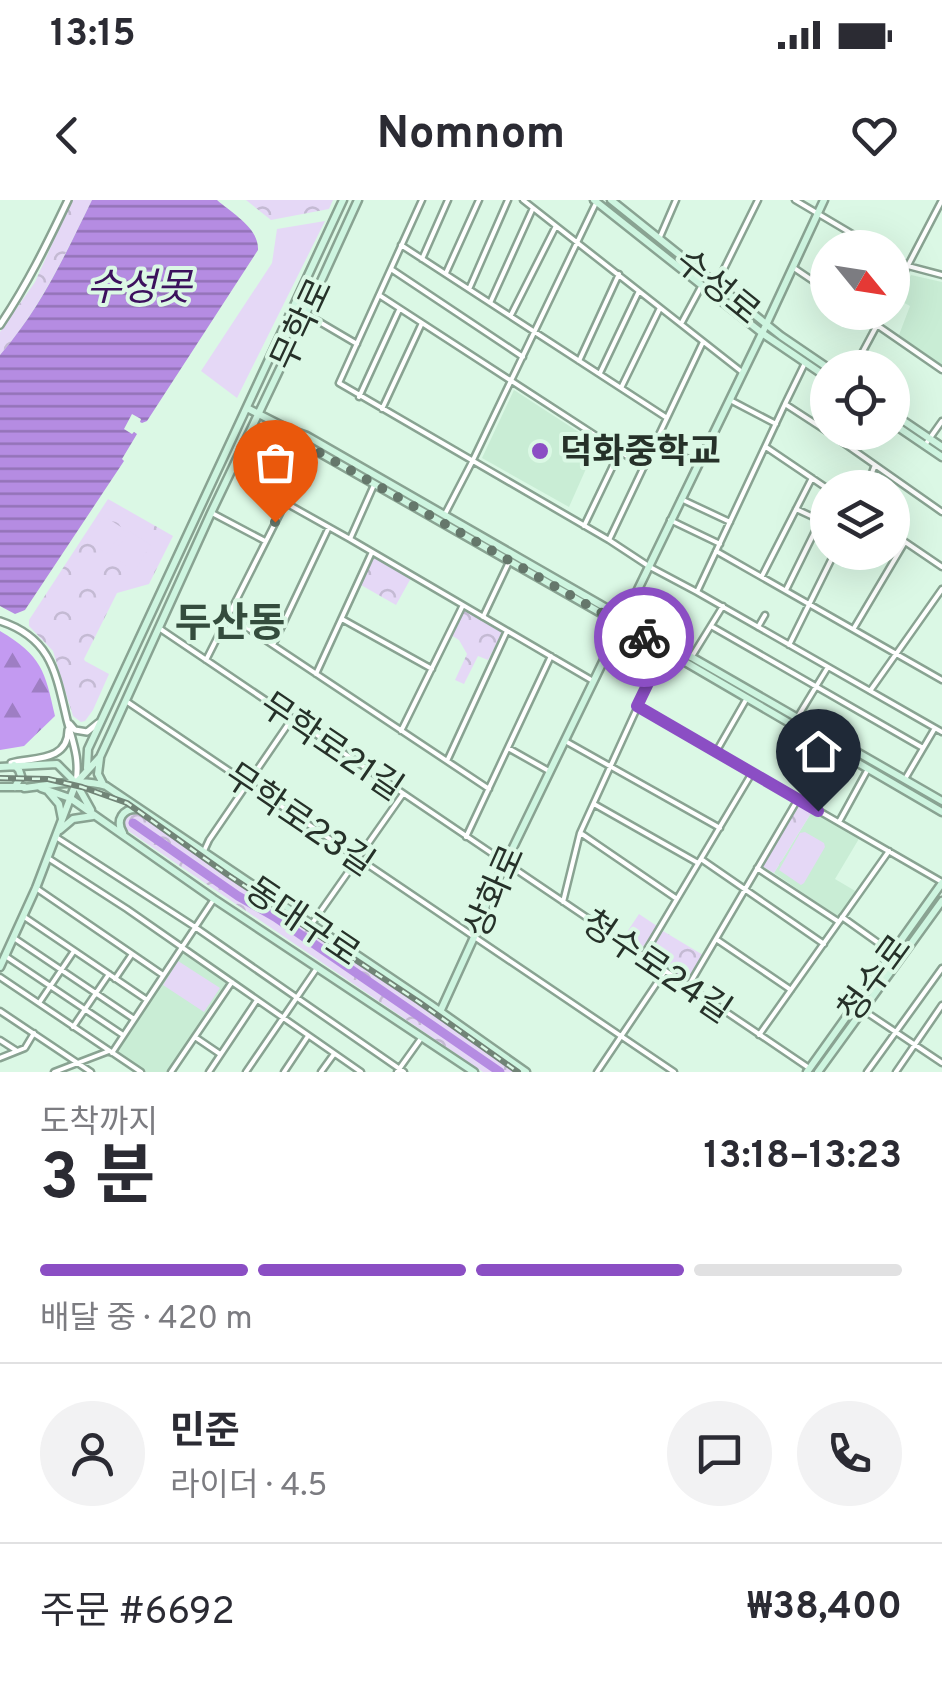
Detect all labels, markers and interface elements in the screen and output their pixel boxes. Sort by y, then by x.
text: 13:15 [50,11,136,60]
text: Nomnom [377,107,565,164]
icon: back [40,108,95,163]
icon: heart [847,108,902,163]
north arrow [810,230,910,330]
map controls [810,230,910,570]
street label: 수성로 [665,241,767,336]
water label: 수성못 [87,266,193,315]
street label: 무학로 [263,272,344,378]
button: locate [810,350,910,450]
pin [233,420,318,523]
place label: 덕화중학교 [560,432,721,476]
icon: bag [248,435,303,490]
marker: 덕화중학교 [529,440,551,462]
button: layers [810,470,910,570]
courier [594,587,694,687]
district label: 두산동 [175,601,285,651]
icon: bike [617,610,672,665]
street label: 무학로21길 [250,685,410,812]
pin [776,709,861,812]
icon: home [791,724,846,779]
street label: 무학로23길 [215,755,382,888]
street label: 상화로 [457,839,536,945]
street label: 동대구로 [236,869,367,978]
street label: 청수로24길 [572,902,739,1035]
street label: 청수로 [830,928,923,1032]
text: 도착까지 [40,1104,158,1144]
text: 13:18–13:23 [704,1133,902,1182]
text: 3 분 [40,1140,155,1222]
text: 배달 중 · 420 m [40,1300,253,1340]
button: person [40,1401,145,1506]
button: chat [667,1401,772,1506]
button: phone [797,1401,902,1506]
text: 민준 [170,1409,240,1458]
text: 라이더 · 4.5 [170,1467,327,1507]
text: ₩38,400 [747,1584,902,1633]
text: 주문 #6692 [40,1589,235,1638]

